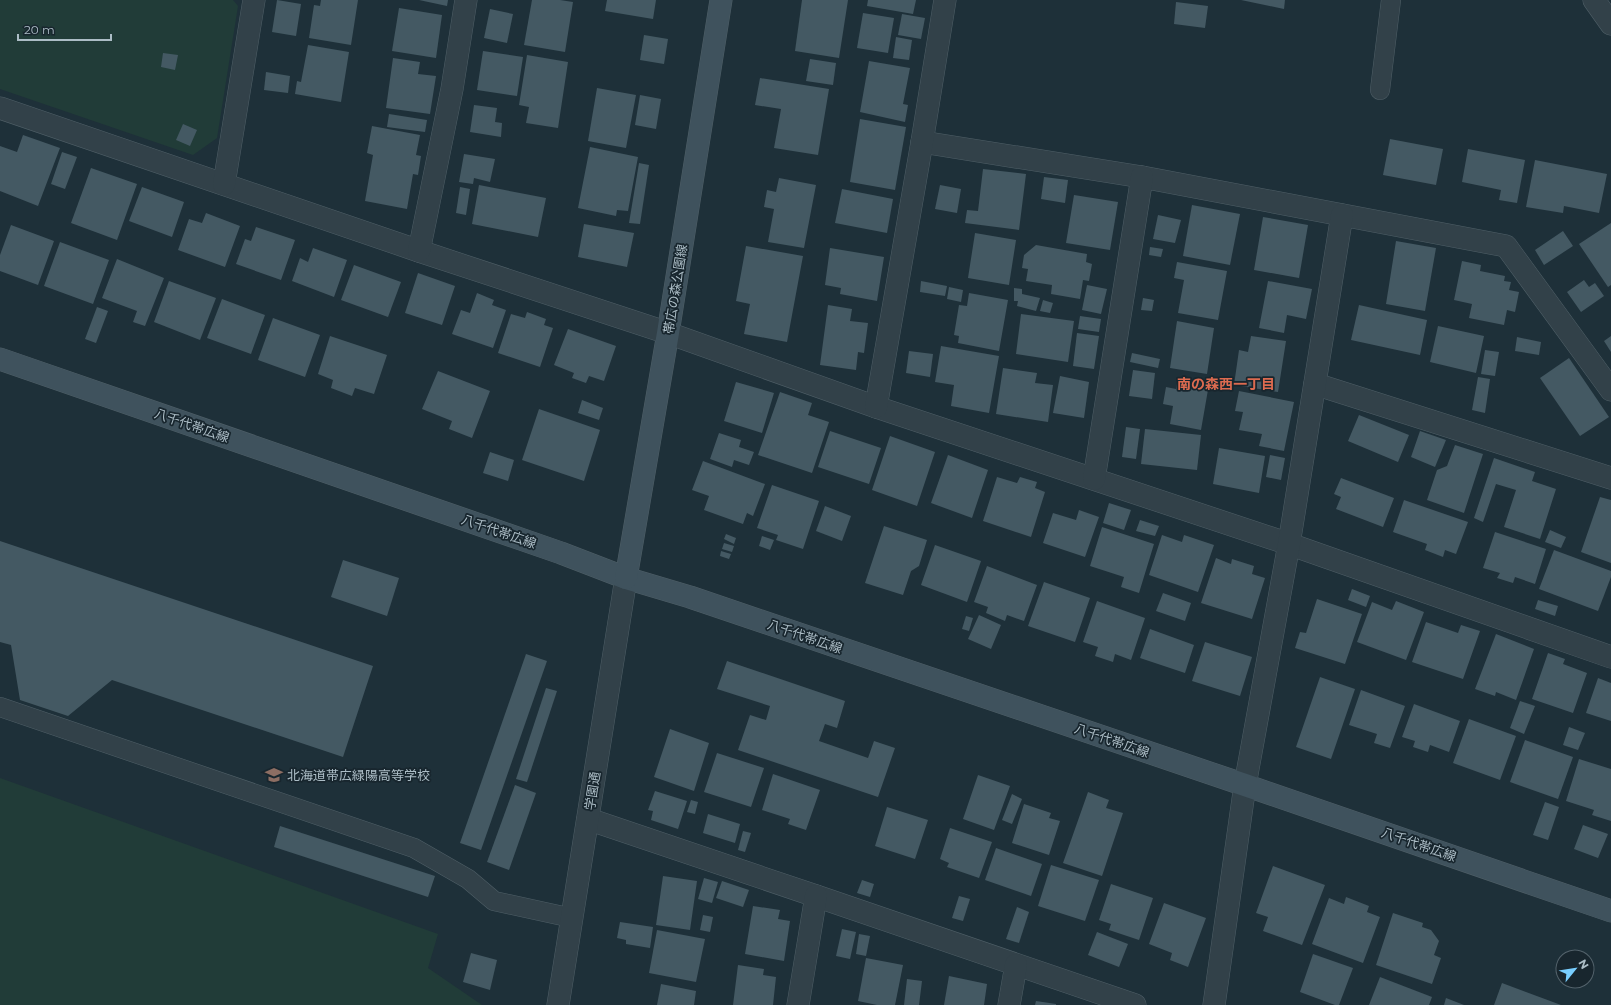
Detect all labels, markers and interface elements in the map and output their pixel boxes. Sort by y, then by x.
scale bar [18,16,111,42]
text: 20 m [24,22,55,37]
street label: 帯広の森公園線 [660,243,690,335]
district label: 南の森西一丁目 [1177,375,1275,393]
street label: 八千代帯広線 [153,405,231,445]
street label: 八千代帯広線 [460,511,538,551]
street label: 八千代帯広線 [766,616,844,656]
street label: 八千代帯広線 [1073,720,1151,760]
school or university icon: 北海道帯広緑陽高等学校 [264,765,284,785]
place label: 北海道帯広緑陽高等学校 [287,767,430,783]
street label: 学園通 [581,770,603,812]
street label: 八千代帯広線 [1380,824,1458,864]
north arrow [1555,949,1595,989]
text: N [1575,957,1592,971]

